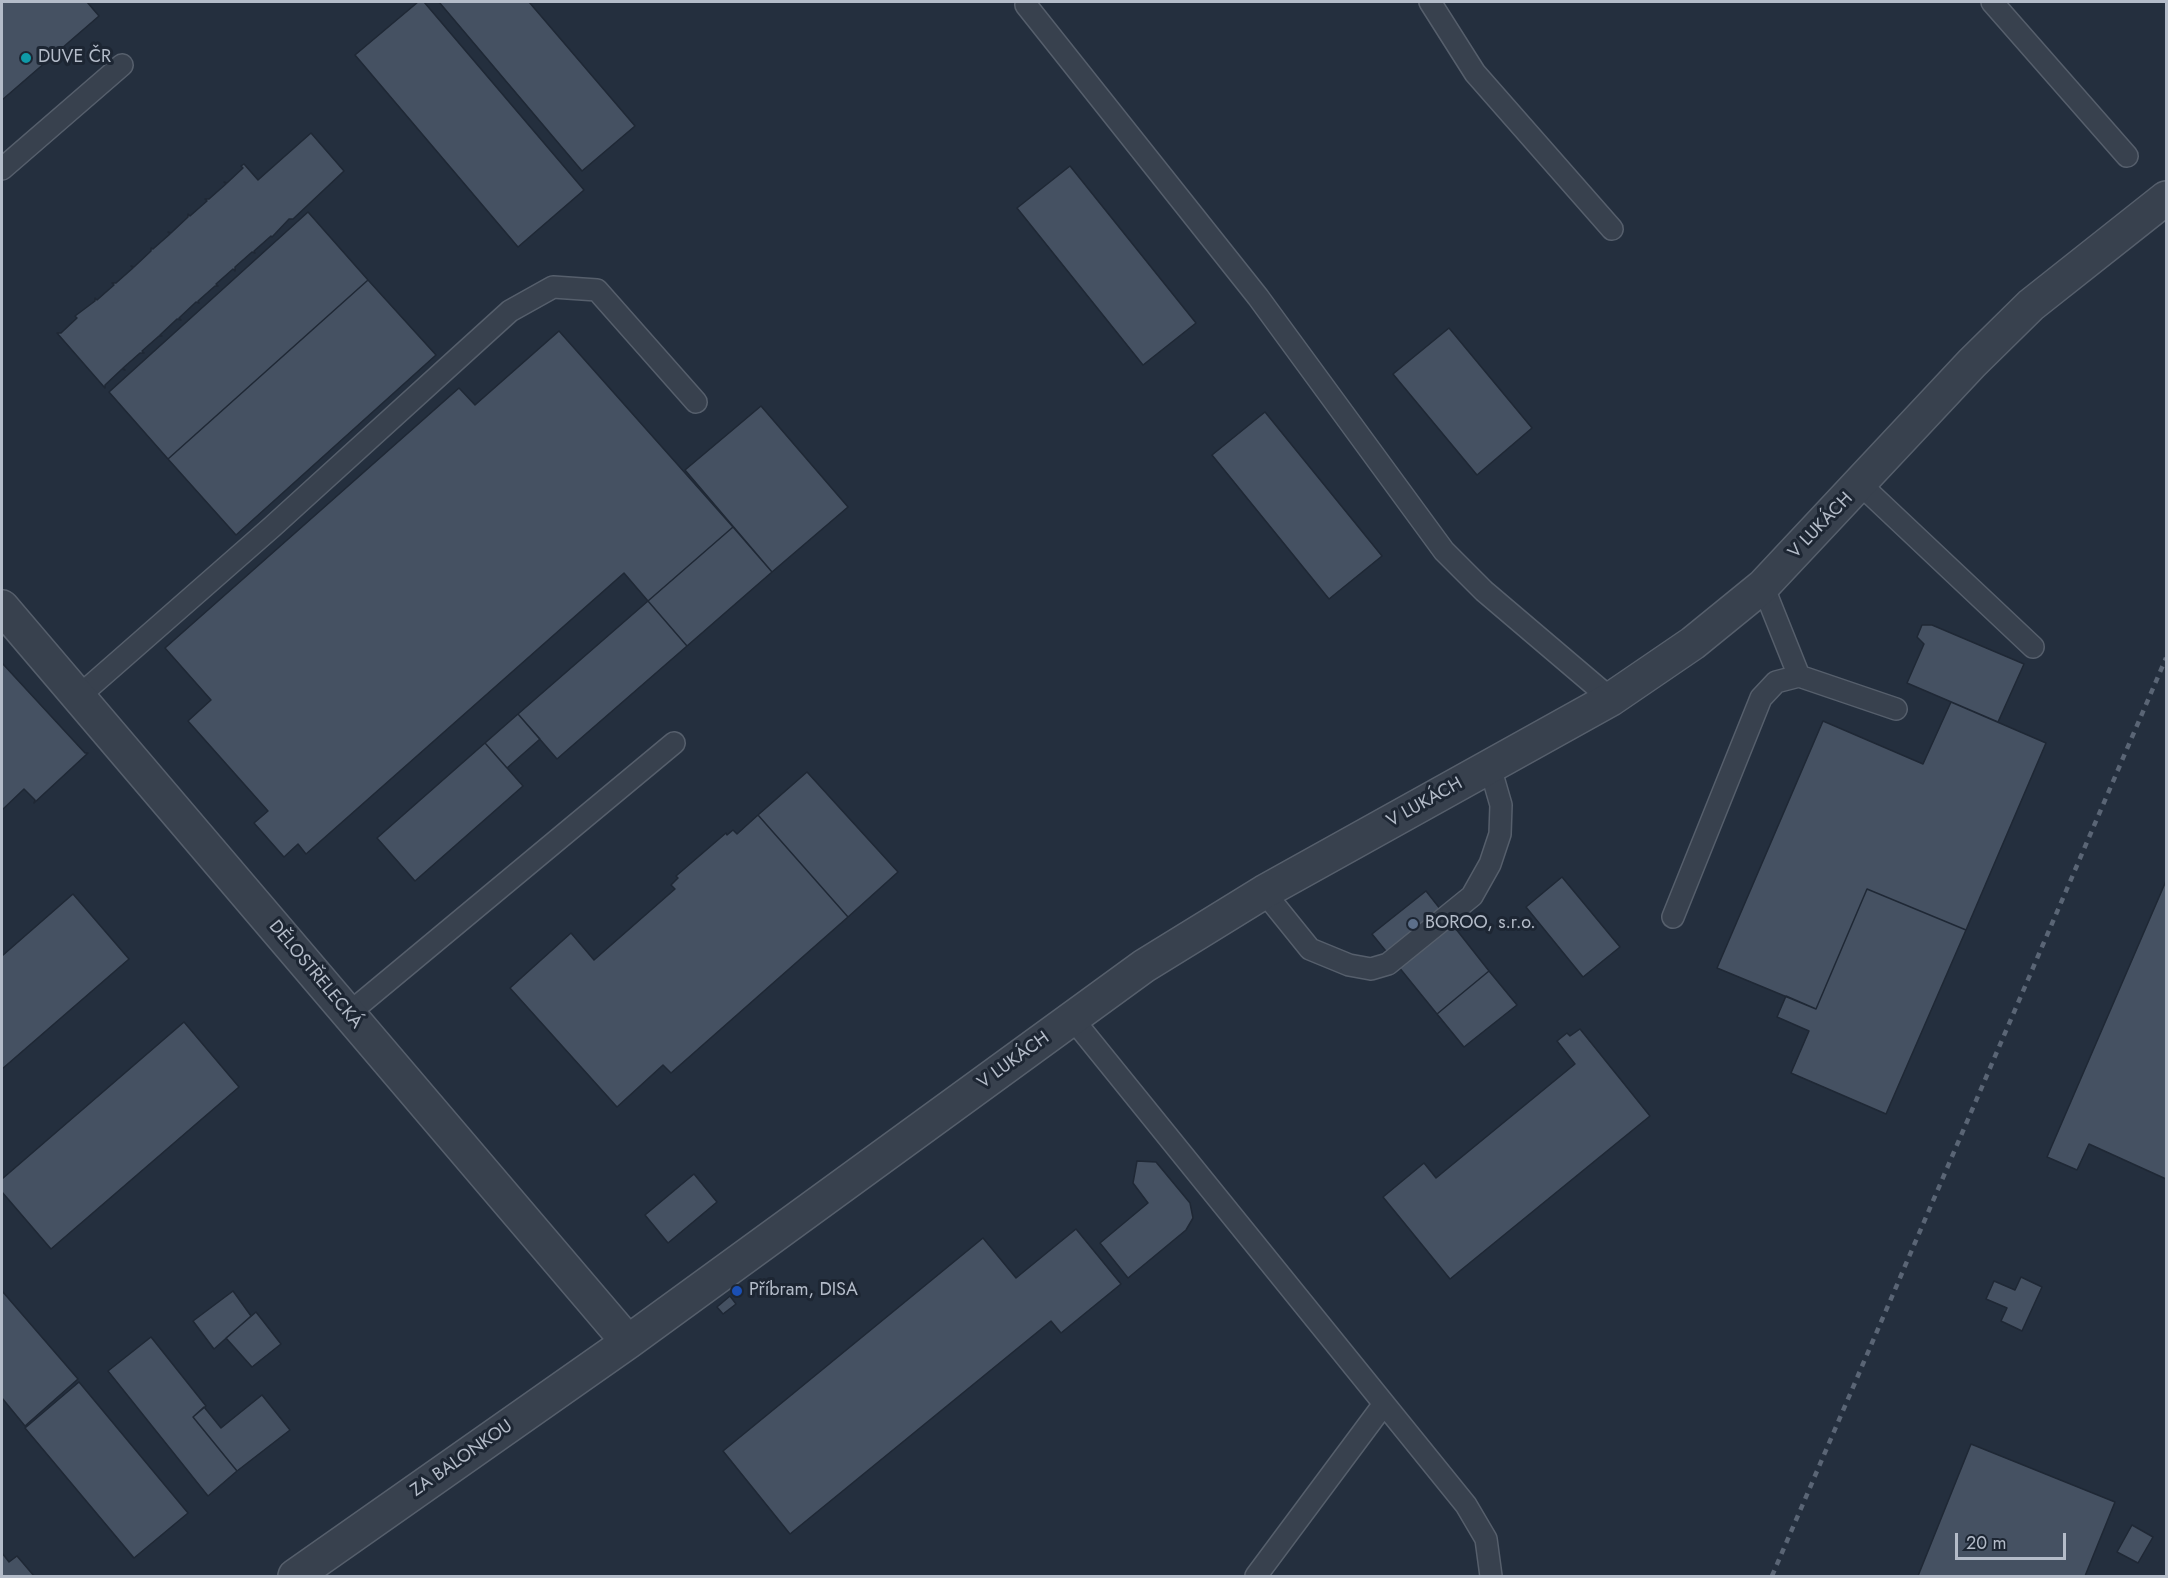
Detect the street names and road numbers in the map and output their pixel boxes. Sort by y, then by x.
street label: V LUKÁCH [1784,489,1858,563]
street label: V LUKÁCH [1383,773,1467,833]
street label: DĚLOSTŘELECKÁ [263,917,367,1033]
street label: V LUKÁCH [974,1028,1054,1094]
street label: ZA BALONKOU [407,1416,517,1502]

